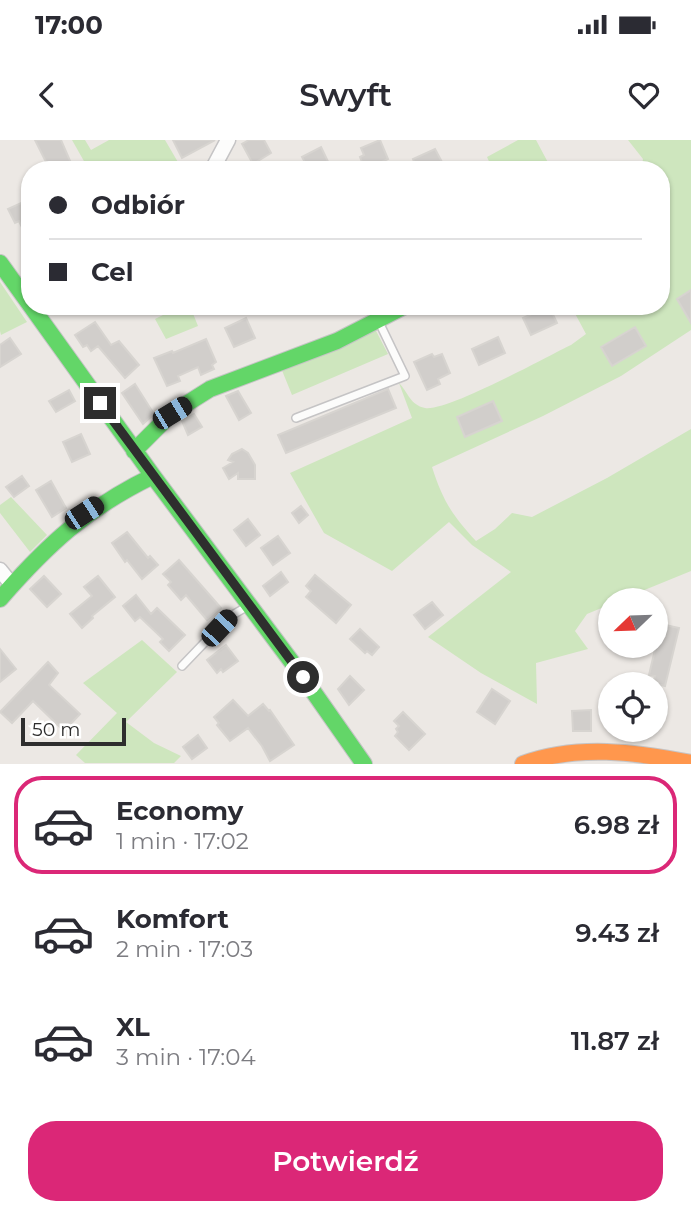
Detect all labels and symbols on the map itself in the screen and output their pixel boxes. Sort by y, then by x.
route end [84,387,116,419]
car [149,393,196,433]
car [61,493,108,533]
north arrow [598,588,668,658]
car [197,605,242,651]
route start [287,661,319,693]
scale bar [21,715,126,746]

